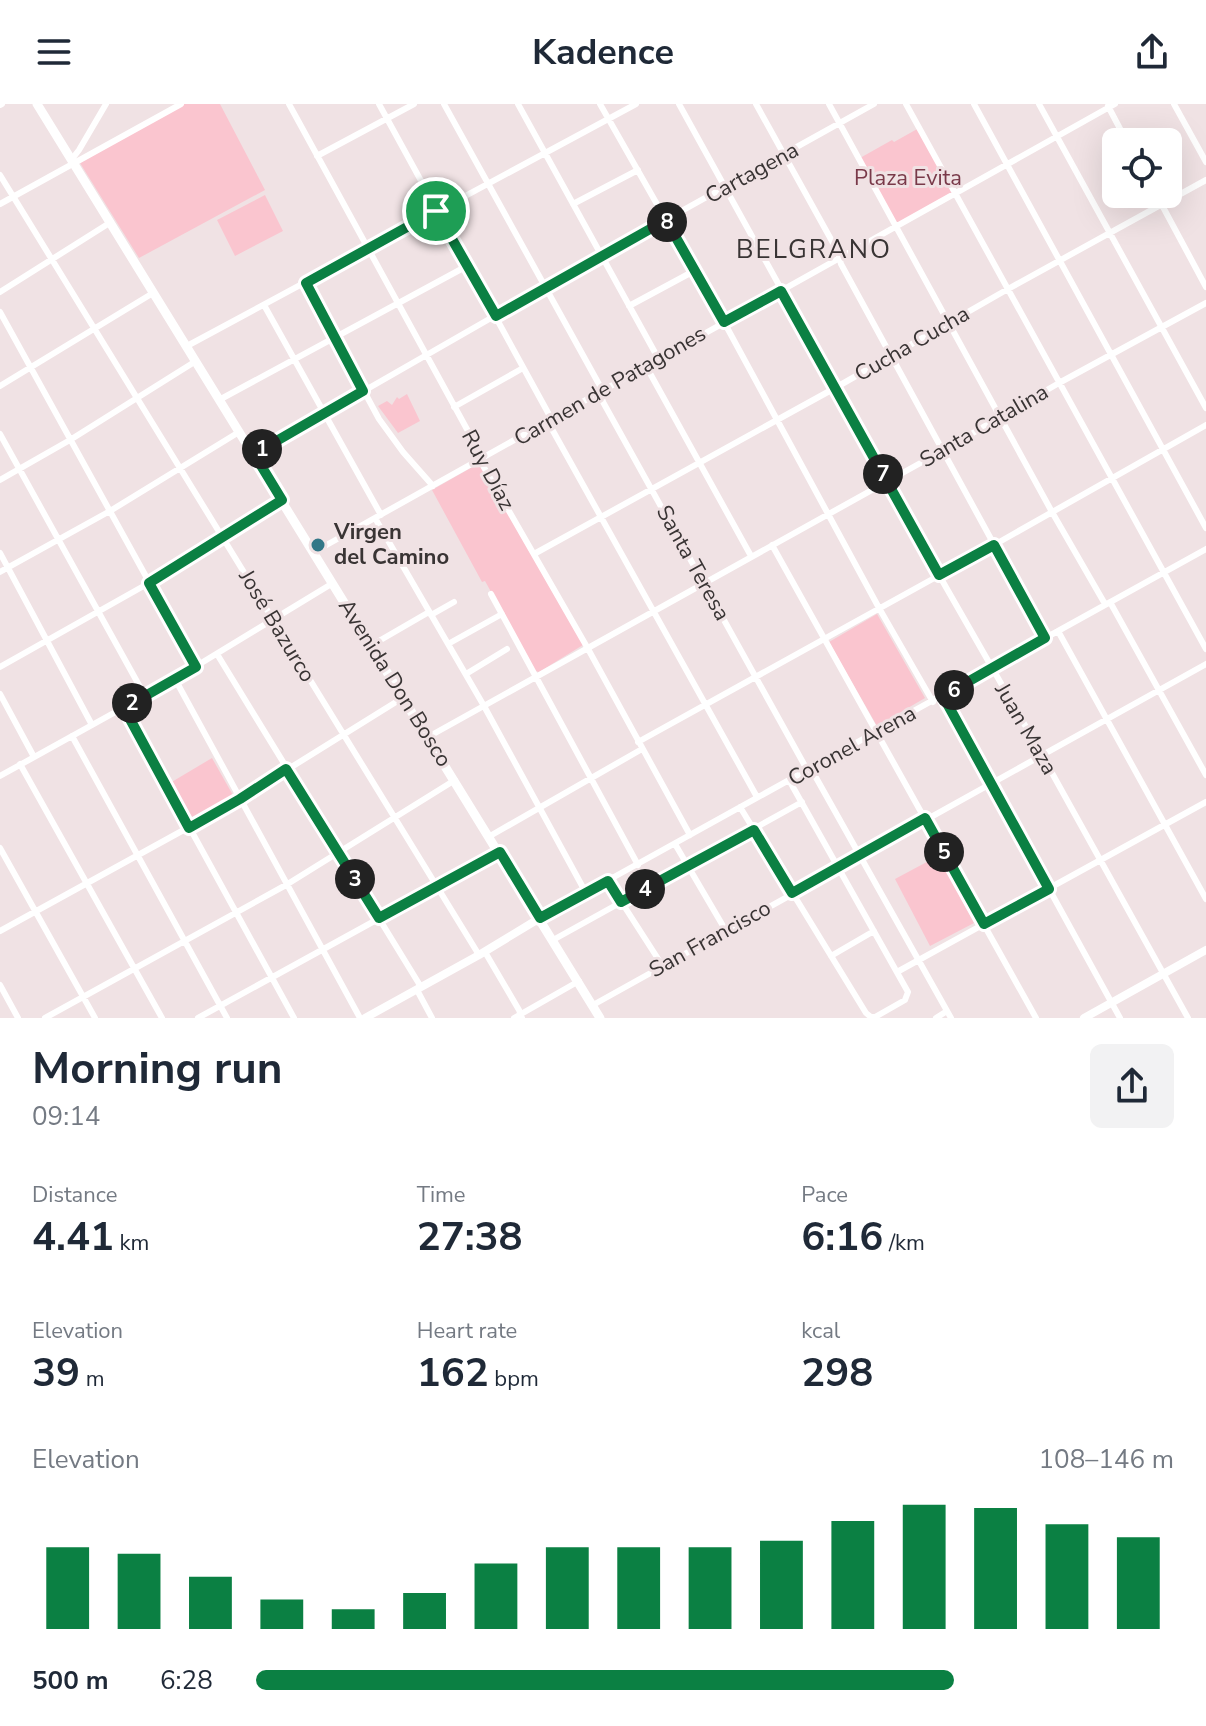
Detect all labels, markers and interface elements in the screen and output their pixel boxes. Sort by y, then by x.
text: Kadence [532,28,674,77]
icon: menu [32,30,76,74]
icon: share [1130,30,1174,74]
map controls [1102,128,1182,208]
button: locate [1102,128,1182,208]
street label: Cartagena [700,135,804,211]
park label: Plaza Evita [854,163,962,193]
pin [402,177,470,245]
icon: arrive [414,189,458,233]
pin: 8 [647,202,687,242]
text: 8 [660,207,674,237]
district label: BELGRANO [736,232,892,267]
street label: Cucha Cucha [849,299,975,389]
street label: Carmen de Patagones [508,319,712,453]
street label: Santa Catalina [914,377,1054,475]
street label: Ruy Díaz [454,424,522,516]
pin: 1 [242,429,282,469]
text: 1 [255,434,269,464]
pin: 7 [863,454,903,494]
text: 7 [876,459,890,489]
street label: Santa Teresa [649,500,737,626]
place label: Virgen del Camino [333,517,449,572]
marker: Virgen del Camino [309,536,327,554]
street label: José Bazurco [231,563,322,688]
street label: Avenida Don Bosco [331,593,459,773]
pin: 6 [934,670,974,710]
text: 6 [947,675,961,705]
street label: Juan Maza [987,677,1064,780]
pin: 2 [112,683,152,723]
text: 2 [125,688,139,718]
street label: Coronel Arena [783,698,921,794]
pin: 5 [924,832,964,872]
text: 5 [937,837,951,867]
pin: 3 [335,859,375,899]
text: 3 [348,864,362,894]
pin: 4 [625,869,665,909]
text: 4 [638,874,652,904]
street label: San Francisco [644,893,776,985]
text: Morning run [32,1039,282,1099]
button: share [1090,1044,1174,1128]
text: 09:14 [32,1099,100,1134]
text: Distance [32,1180,117,1210]
text: Time [417,1180,466,1210]
text: Pace [801,1180,848,1210]
text: 4.41 [32,1210,114,1264]
text: 27:38 [417,1210,523,1264]
text: 6:16 [801,1210,883,1264]
text: km [114,1228,149,1258]
text: /km [883,1228,925,1258]
text: Elevation [32,1316,123,1346]
text: Heart rate [417,1316,517,1346]
text: kcal [801,1316,840,1346]
text: 39 [32,1346,80,1400]
text: 162 [417,1346,489,1400]
text: 298 [801,1346,873,1400]
text: m [80,1364,105,1394]
text: bpm [489,1364,539,1394]
text: Elevation [32,1442,140,1477]
text: 108–146 m [1038,1442,1174,1477]
text: 500 m [32,1663,109,1698]
text: 6:28 [160,1663,213,1698]

